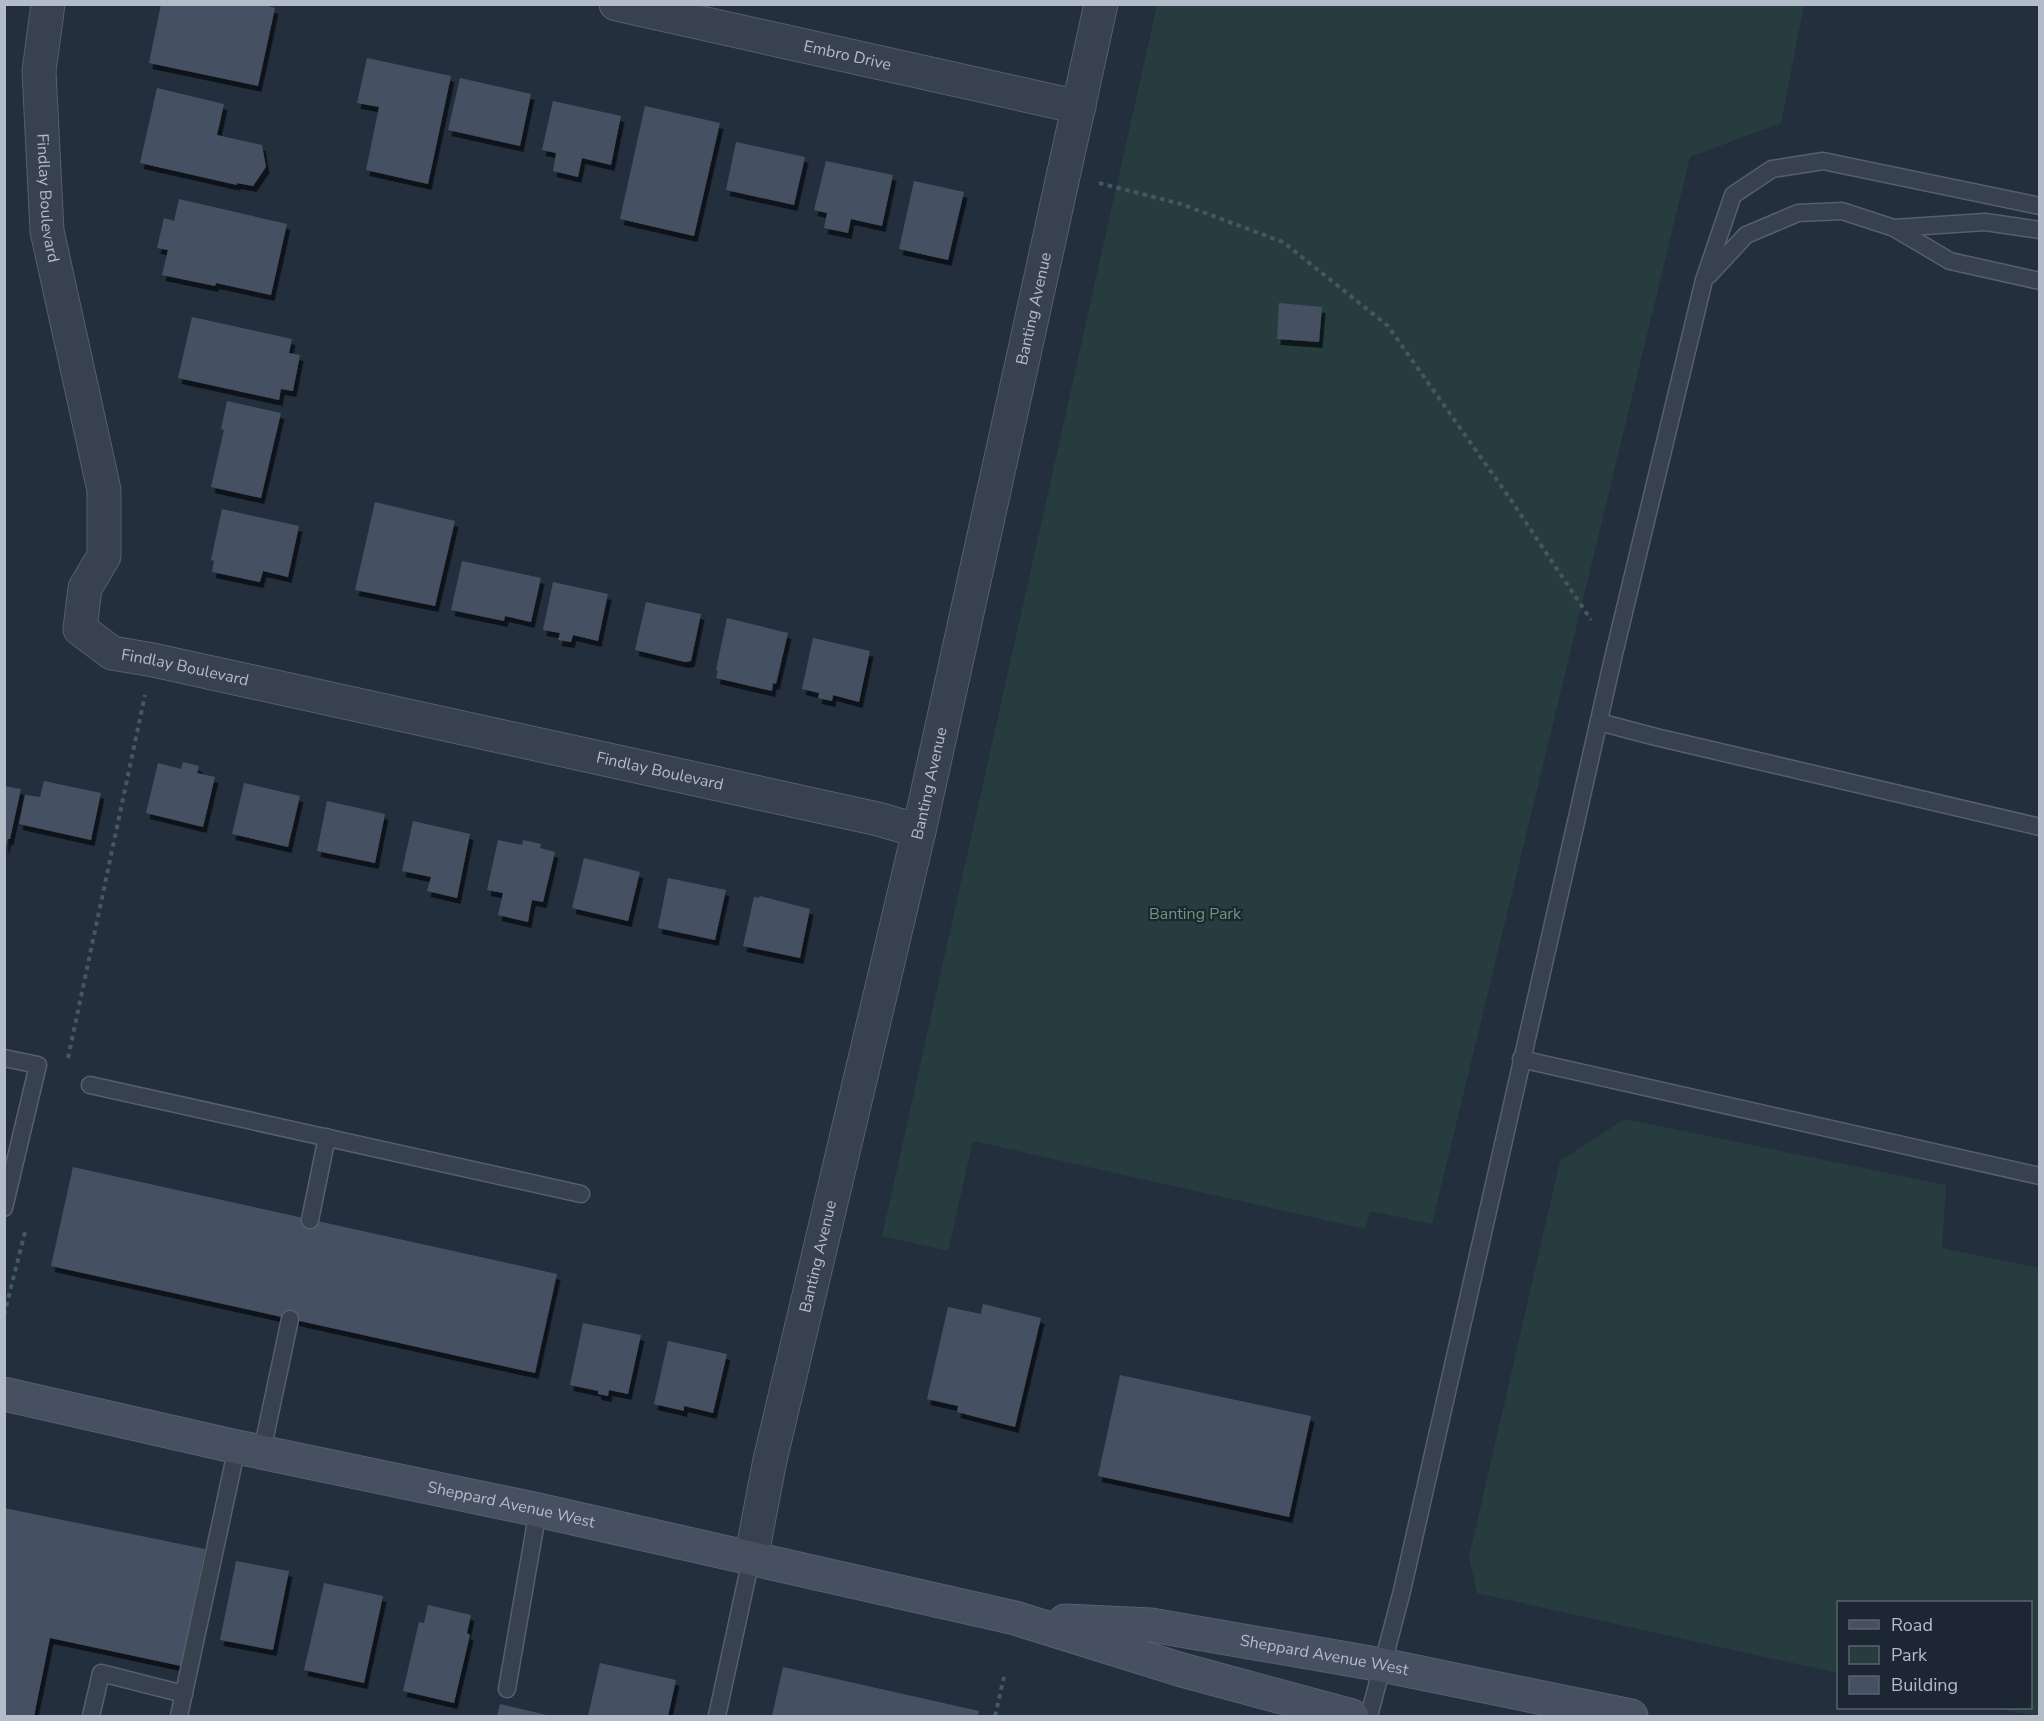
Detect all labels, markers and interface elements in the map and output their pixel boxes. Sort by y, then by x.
street label: Embro Drive [802,35,893,76]
street label: Findlay Boulevard [31,133,65,265]
street label: Banting Avenue [1011,250,1057,367]
street label: Findlay Boulevard [120,644,251,692]
street label: Banting Avenue [906,725,953,842]
street label: Findlay Boulevard [594,747,726,796]
park label: Banting Park [1149,903,1242,925]
street label: Banting Avenue [794,1198,842,1315]
street label: Sheppard Avenue West [425,1476,597,1534]
legend [1837,1601,2032,1709]
text: Road [1891,1613,1933,1637]
street label: Sheppard Avenue West [1238,1630,1411,1681]
text: Park [1891,1643,1928,1667]
text: Building [1891,1673,1958,1697]

